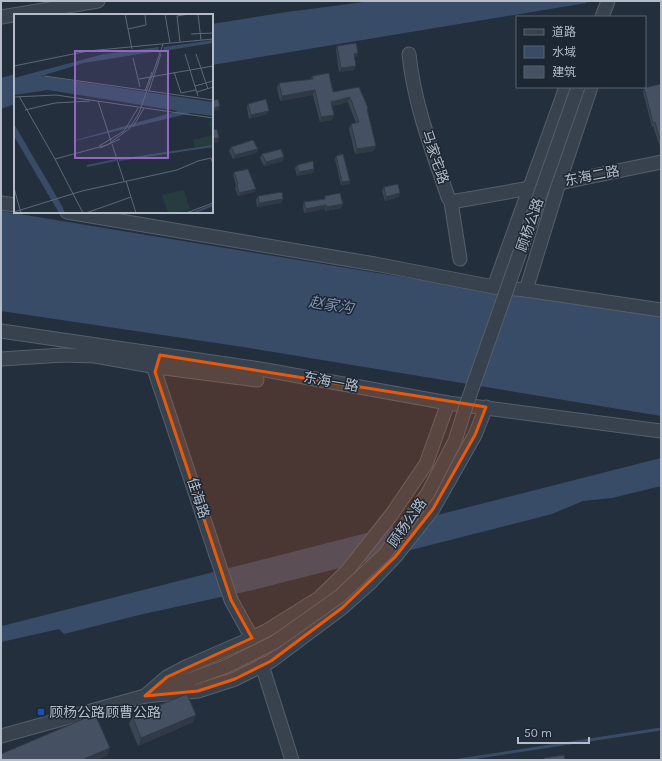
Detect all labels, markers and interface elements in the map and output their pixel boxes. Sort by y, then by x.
inset map [14,14,213,213]
legend [516,16,646,88]
text: 道路 [552,25,576,39]
text: 水域 [552,45,576,59]
text: 建筑 [552,65,576,79]
street label: 马家宅路 [418,128,452,186]
street label: 东海二路 [563,162,621,190]
street label: 顾杨公路 [513,196,547,254]
water label: 赵家沟 [307,293,357,318]
street label: 东海一路 [302,369,360,395]
street label: 佳海路 [183,475,213,521]
street label: 顾杨公路 [384,495,430,551]
place label: 顾杨公路顾曹公路 [49,704,161,721]
marker: 顾杨公路顾曹公路 [36,707,46,717]
scale bar [518,719,589,745]
text: 50 m [524,726,552,740]

